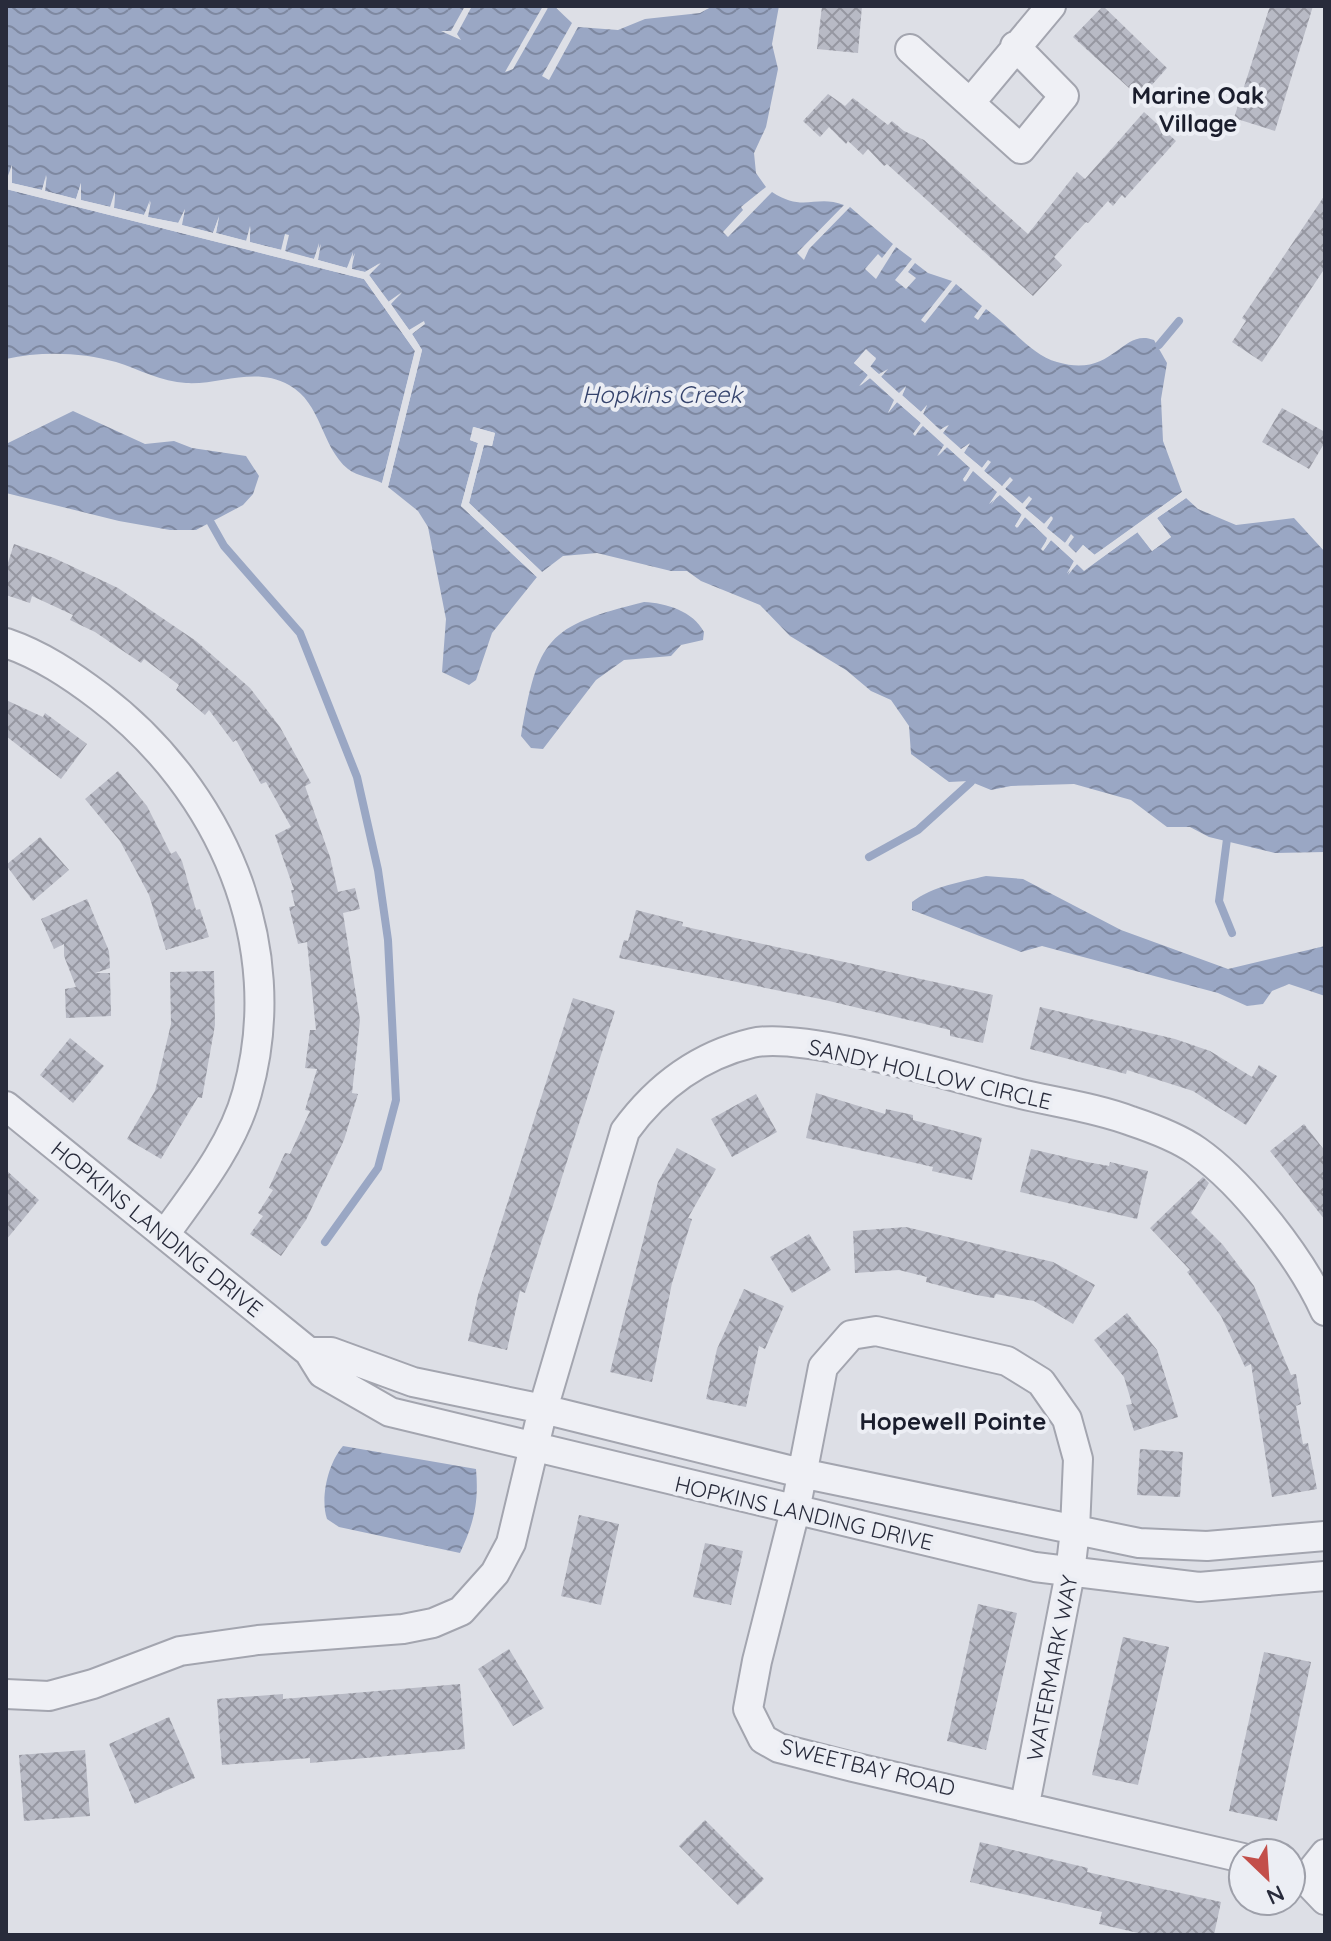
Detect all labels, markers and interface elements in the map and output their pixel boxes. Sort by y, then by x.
district label: Marine Oak Village [1132,80,1264,138]
water label: Hopkins Creek [582,379,744,409]
street label: SANDY HOLLOW CIRCLE [806,1032,1054,1116]
street label: HOPKINS LANDING DRIVE [45,1135,269,1323]
district label: Hopewell Pointe [860,1406,1046,1436]
street label: HOPKINS LANDING DRIVE [672,1470,936,1556]
street label: WATERMARK WAY [1020,1573,1084,1763]
street label: SWEETBAY ROAD [778,1732,958,1802]
north arrow [1227,1837,1307,1917]
text: N [1262,1879,1289,1911]

